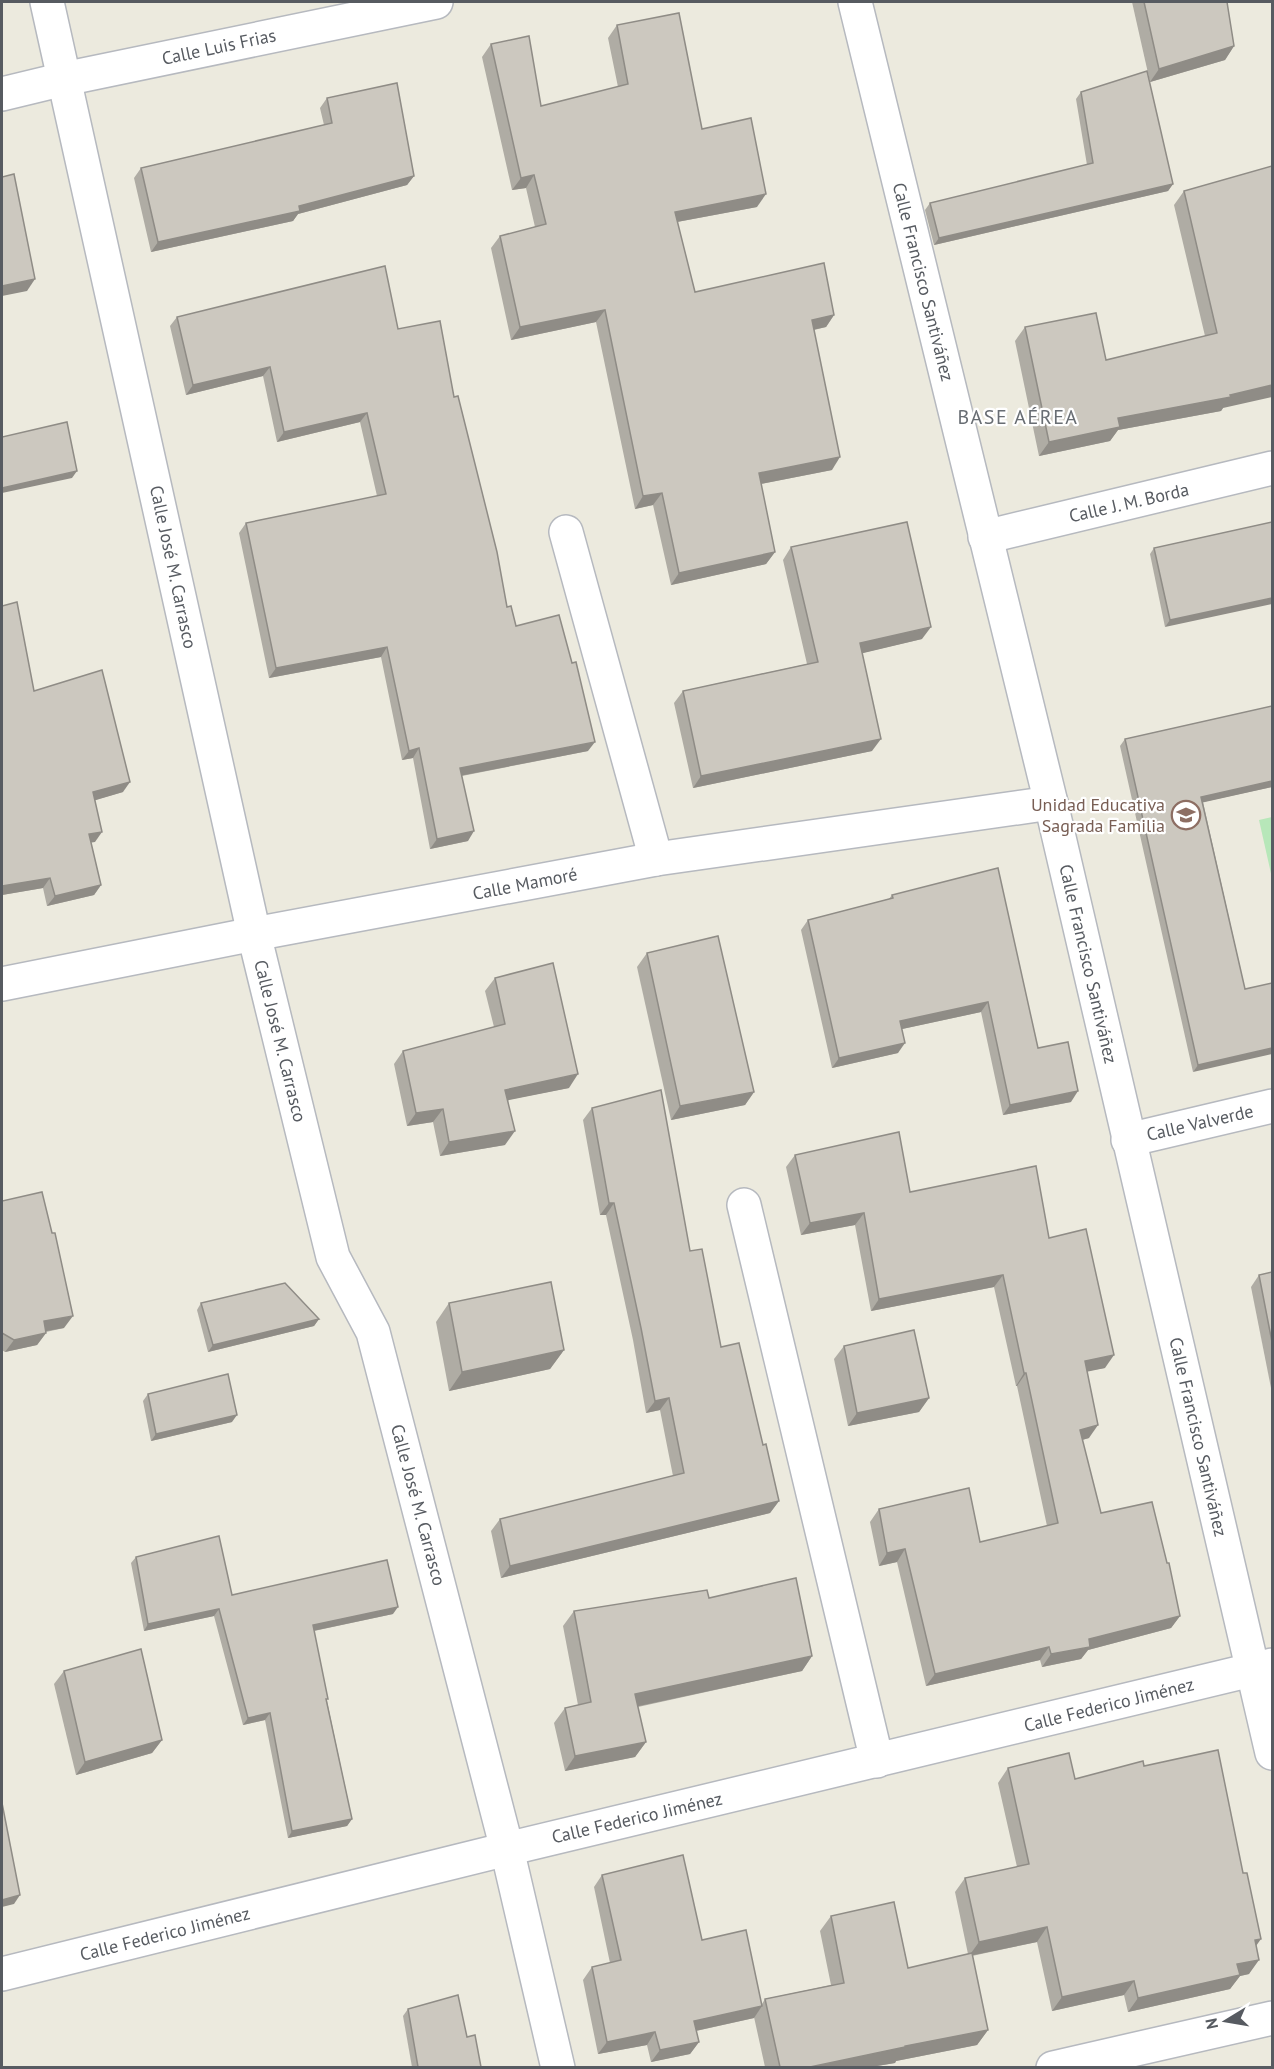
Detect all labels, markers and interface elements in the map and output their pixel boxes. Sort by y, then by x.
street label: Calle Luis Frias [160,23,278,70]
street label: Calle Francisco Santiváñez [888,180,959,384]
district label: BASE AÉREA [957,404,1079,430]
street label: Calle J. M. Borda [1067,478,1191,527]
street label: Calle José M. Carrasco [145,483,202,651]
place label: Unidad Educativa Sagrada Familia [1031,793,1165,837]
school or university icon: Unidad Educativa Sagrada Familia [1170,799,1202,831]
street label: Calle Mamoré [471,862,579,905]
street label: Calle Francisco Santiváñez [1054,862,1123,1066]
street label: Calle José M. Carrasco [249,957,312,1124]
street label: Calle Valverde [1144,1099,1256,1146]
street label: Calle Francisco Santiváñez [1164,1335,1233,1539]
street label: Calle José M. Carrasco [386,1422,451,1588]
street label: Calle Federico Jiménez [1021,1672,1196,1737]
street label: Calle Federico Jiménez [549,1787,724,1848]
street label: Calle Federico Jiménez [77,1901,252,1966]
north arrow [1196,1991,1256,2051]
text: N [1200,2017,1222,2031]

